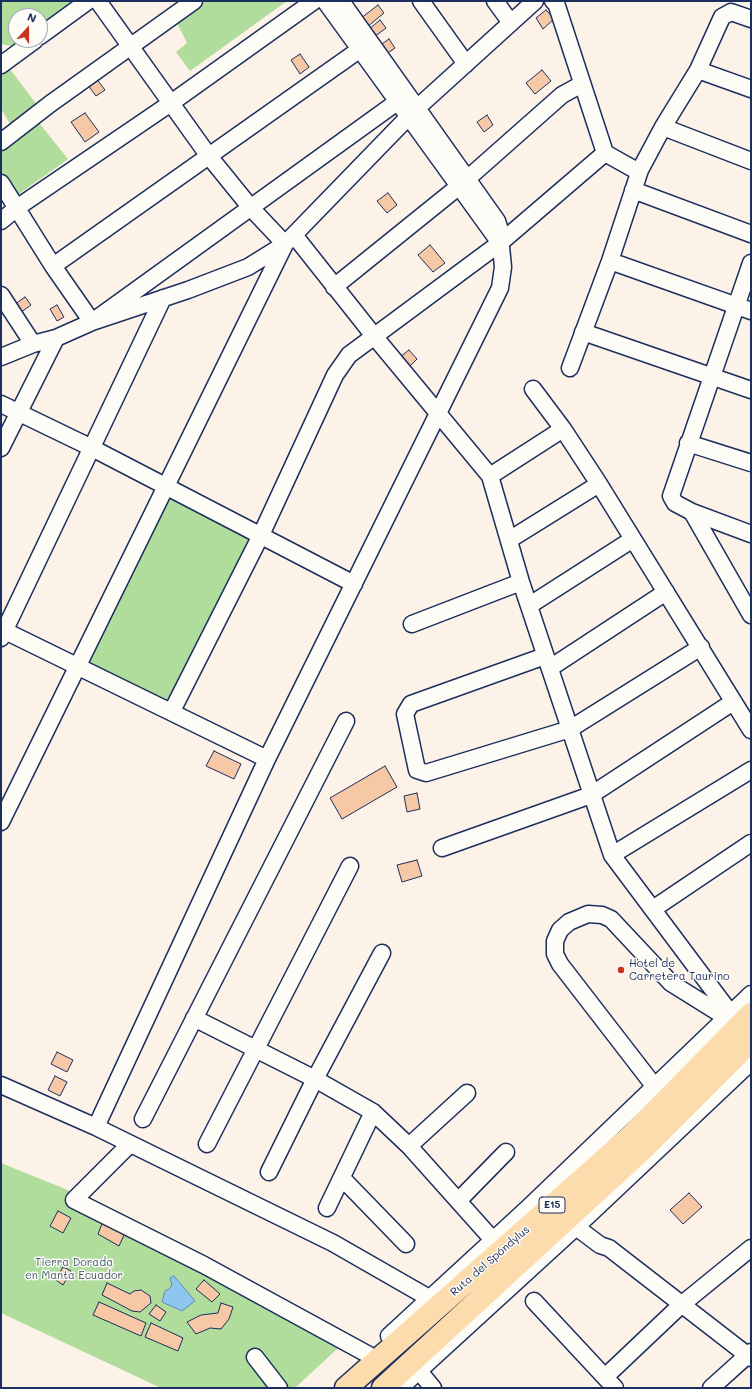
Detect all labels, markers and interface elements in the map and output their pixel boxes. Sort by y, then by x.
north arrow [8,8,48,48]
text: N [26,9,39,26]
place label: Hotel de Carretera Taurino [629,957,730,983]
marker: Hotel de Carretera Taurino [616,965,626,975]
road number: E15 [539,1197,565,1213]
street label: Ruta del Spóndylus [448,1223,532,1299]
park label: Tierra Dorada en Manta Ecuador [25,1256,123,1282]

